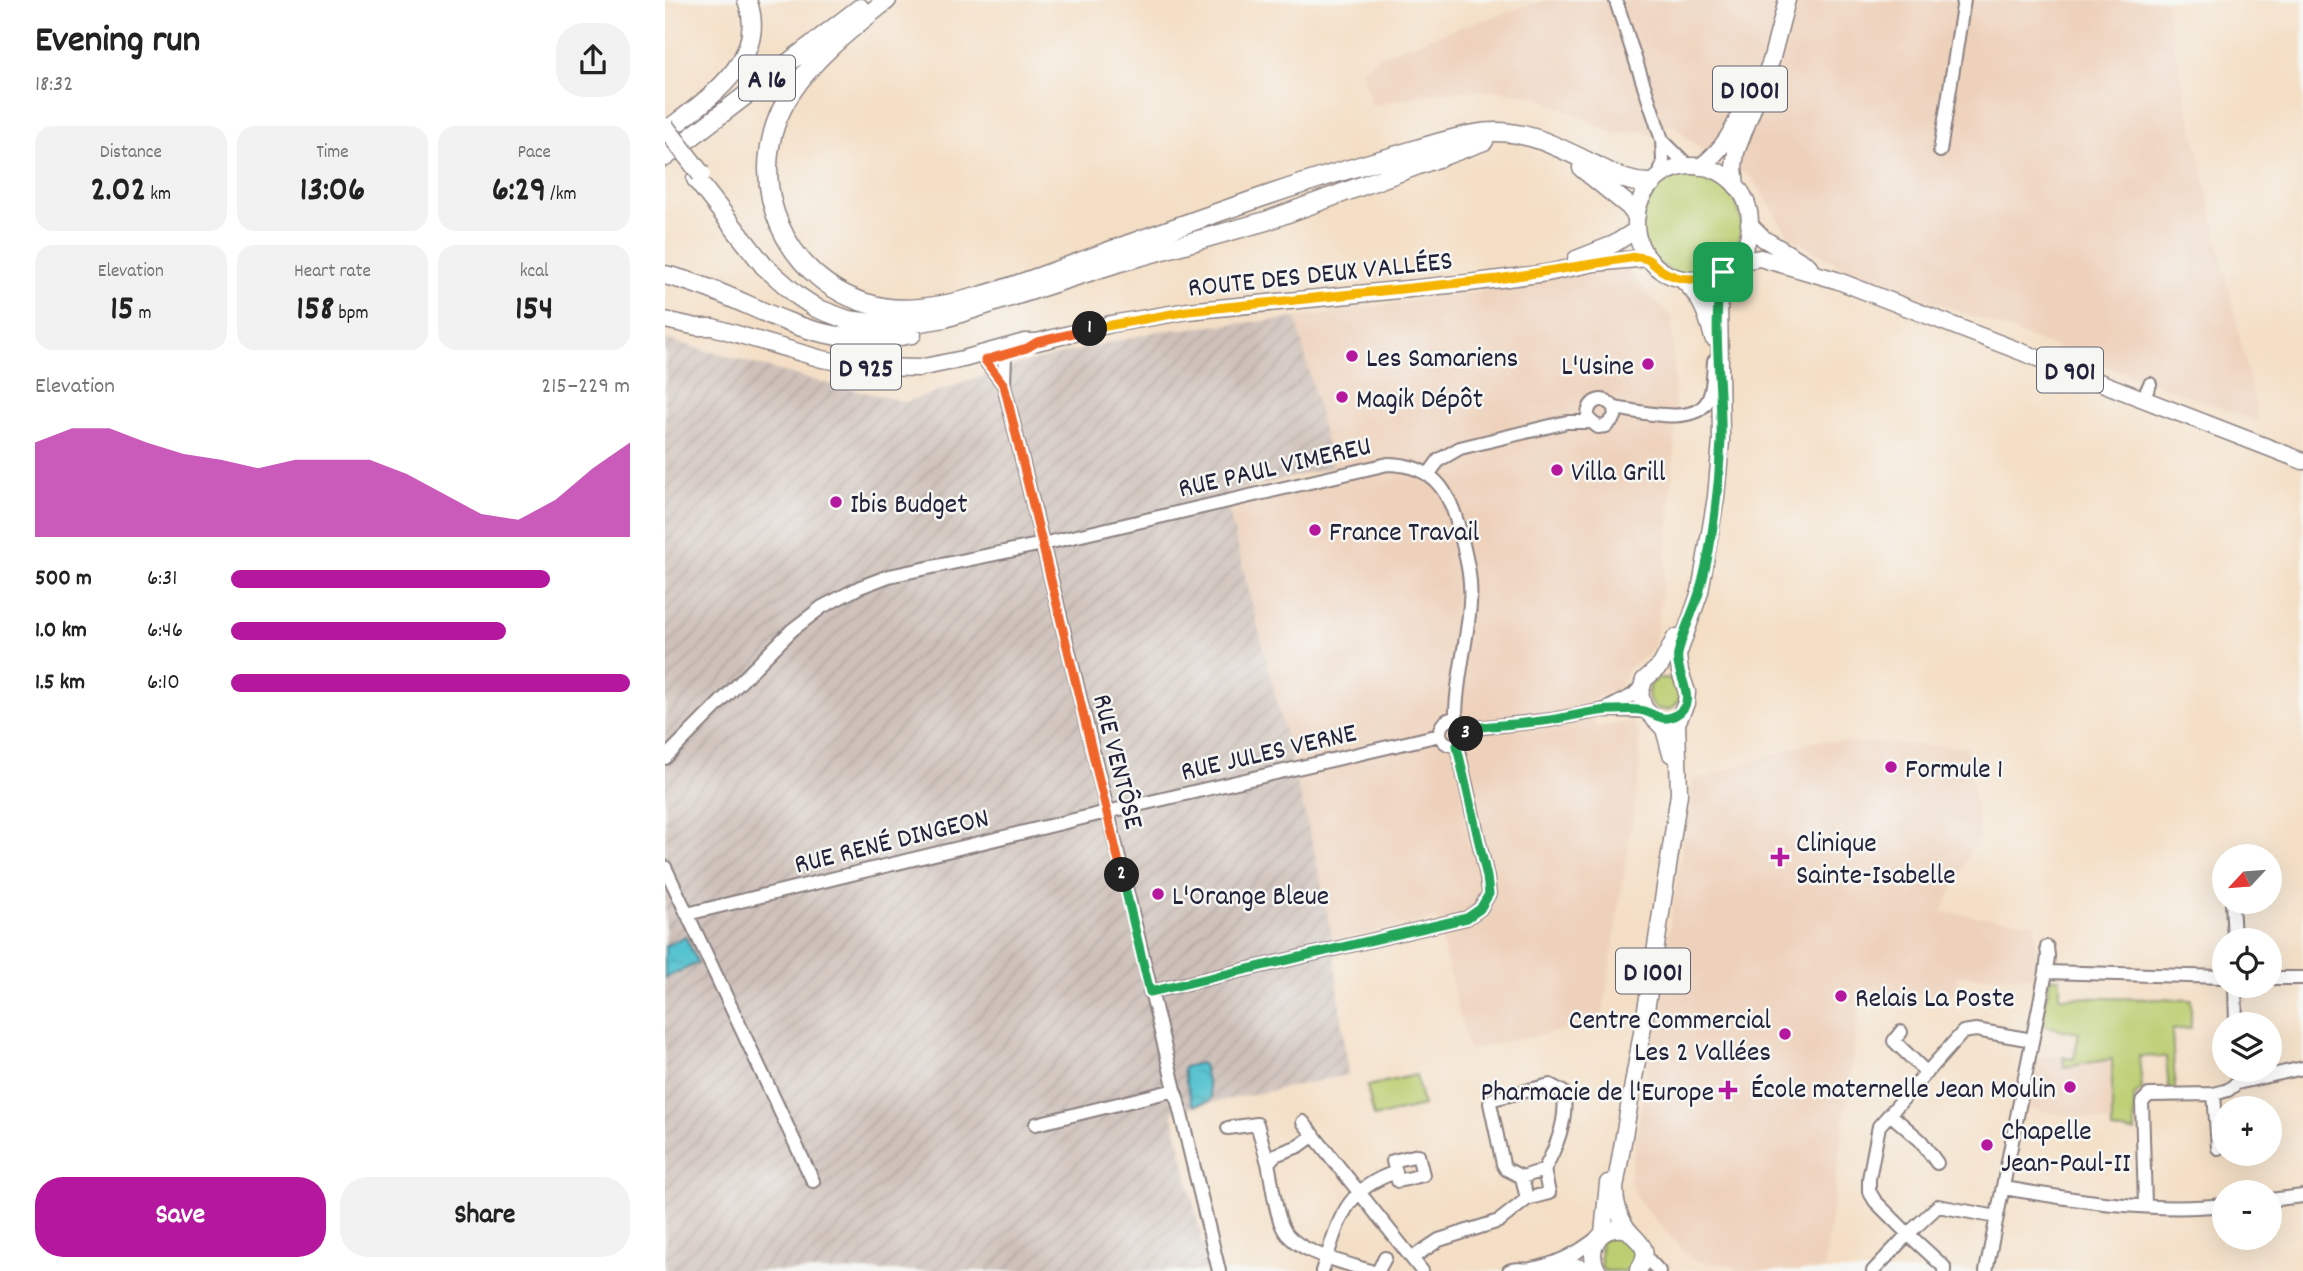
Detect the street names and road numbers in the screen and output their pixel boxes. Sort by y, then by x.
road number: A 16 [739,55,795,100]
road number: D 1001 [1713,66,1787,111]
street label: ROUTE DES DEUX VALLÉES [1186,243,1455,311]
road number: D 925 [831,344,901,390]
road number: D 901 [2037,348,2103,392]
street label: RUE PAUL VIMEREU [1175,428,1375,511]
street label: RUE VENTÔSE [1079,691,1151,834]
street label: RUE JULES VERNE [1177,715,1361,795]
street label: RUE RENÉ DINGEON [791,800,994,887]
road number: D 1001 [1616,948,1690,994]

